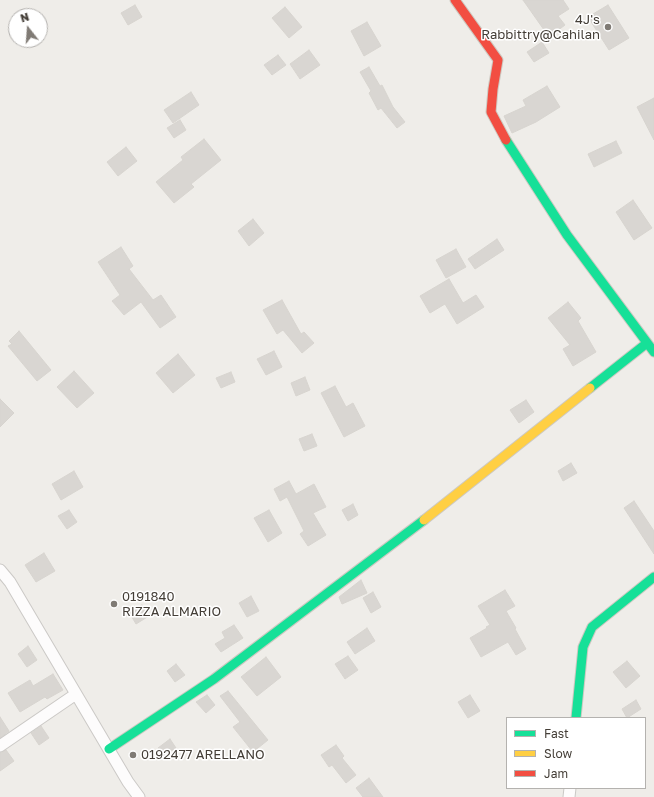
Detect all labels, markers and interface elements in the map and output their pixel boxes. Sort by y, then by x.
north arrow [8,8,48,48]
text: N [19,10,31,24]
place label: 4J's Rabbittry@Cahilan [481,12,600,43]
marker: 4J's Rabbittry@Cahilan [603,22,613,32]
place label: 0191840 RIZZA ALMARIO [122,589,221,620]
marker: 0191840 RIZZA ALMARIO [109,599,119,609]
legend [506,717,646,789]
text: Fast [544,726,569,741]
text: Slow [544,746,572,761]
place label: 0192477 ARELLANO [141,747,265,763]
marker: 0192477 ARELLANO [128,750,138,760]
text: Jam [544,766,568,781]

